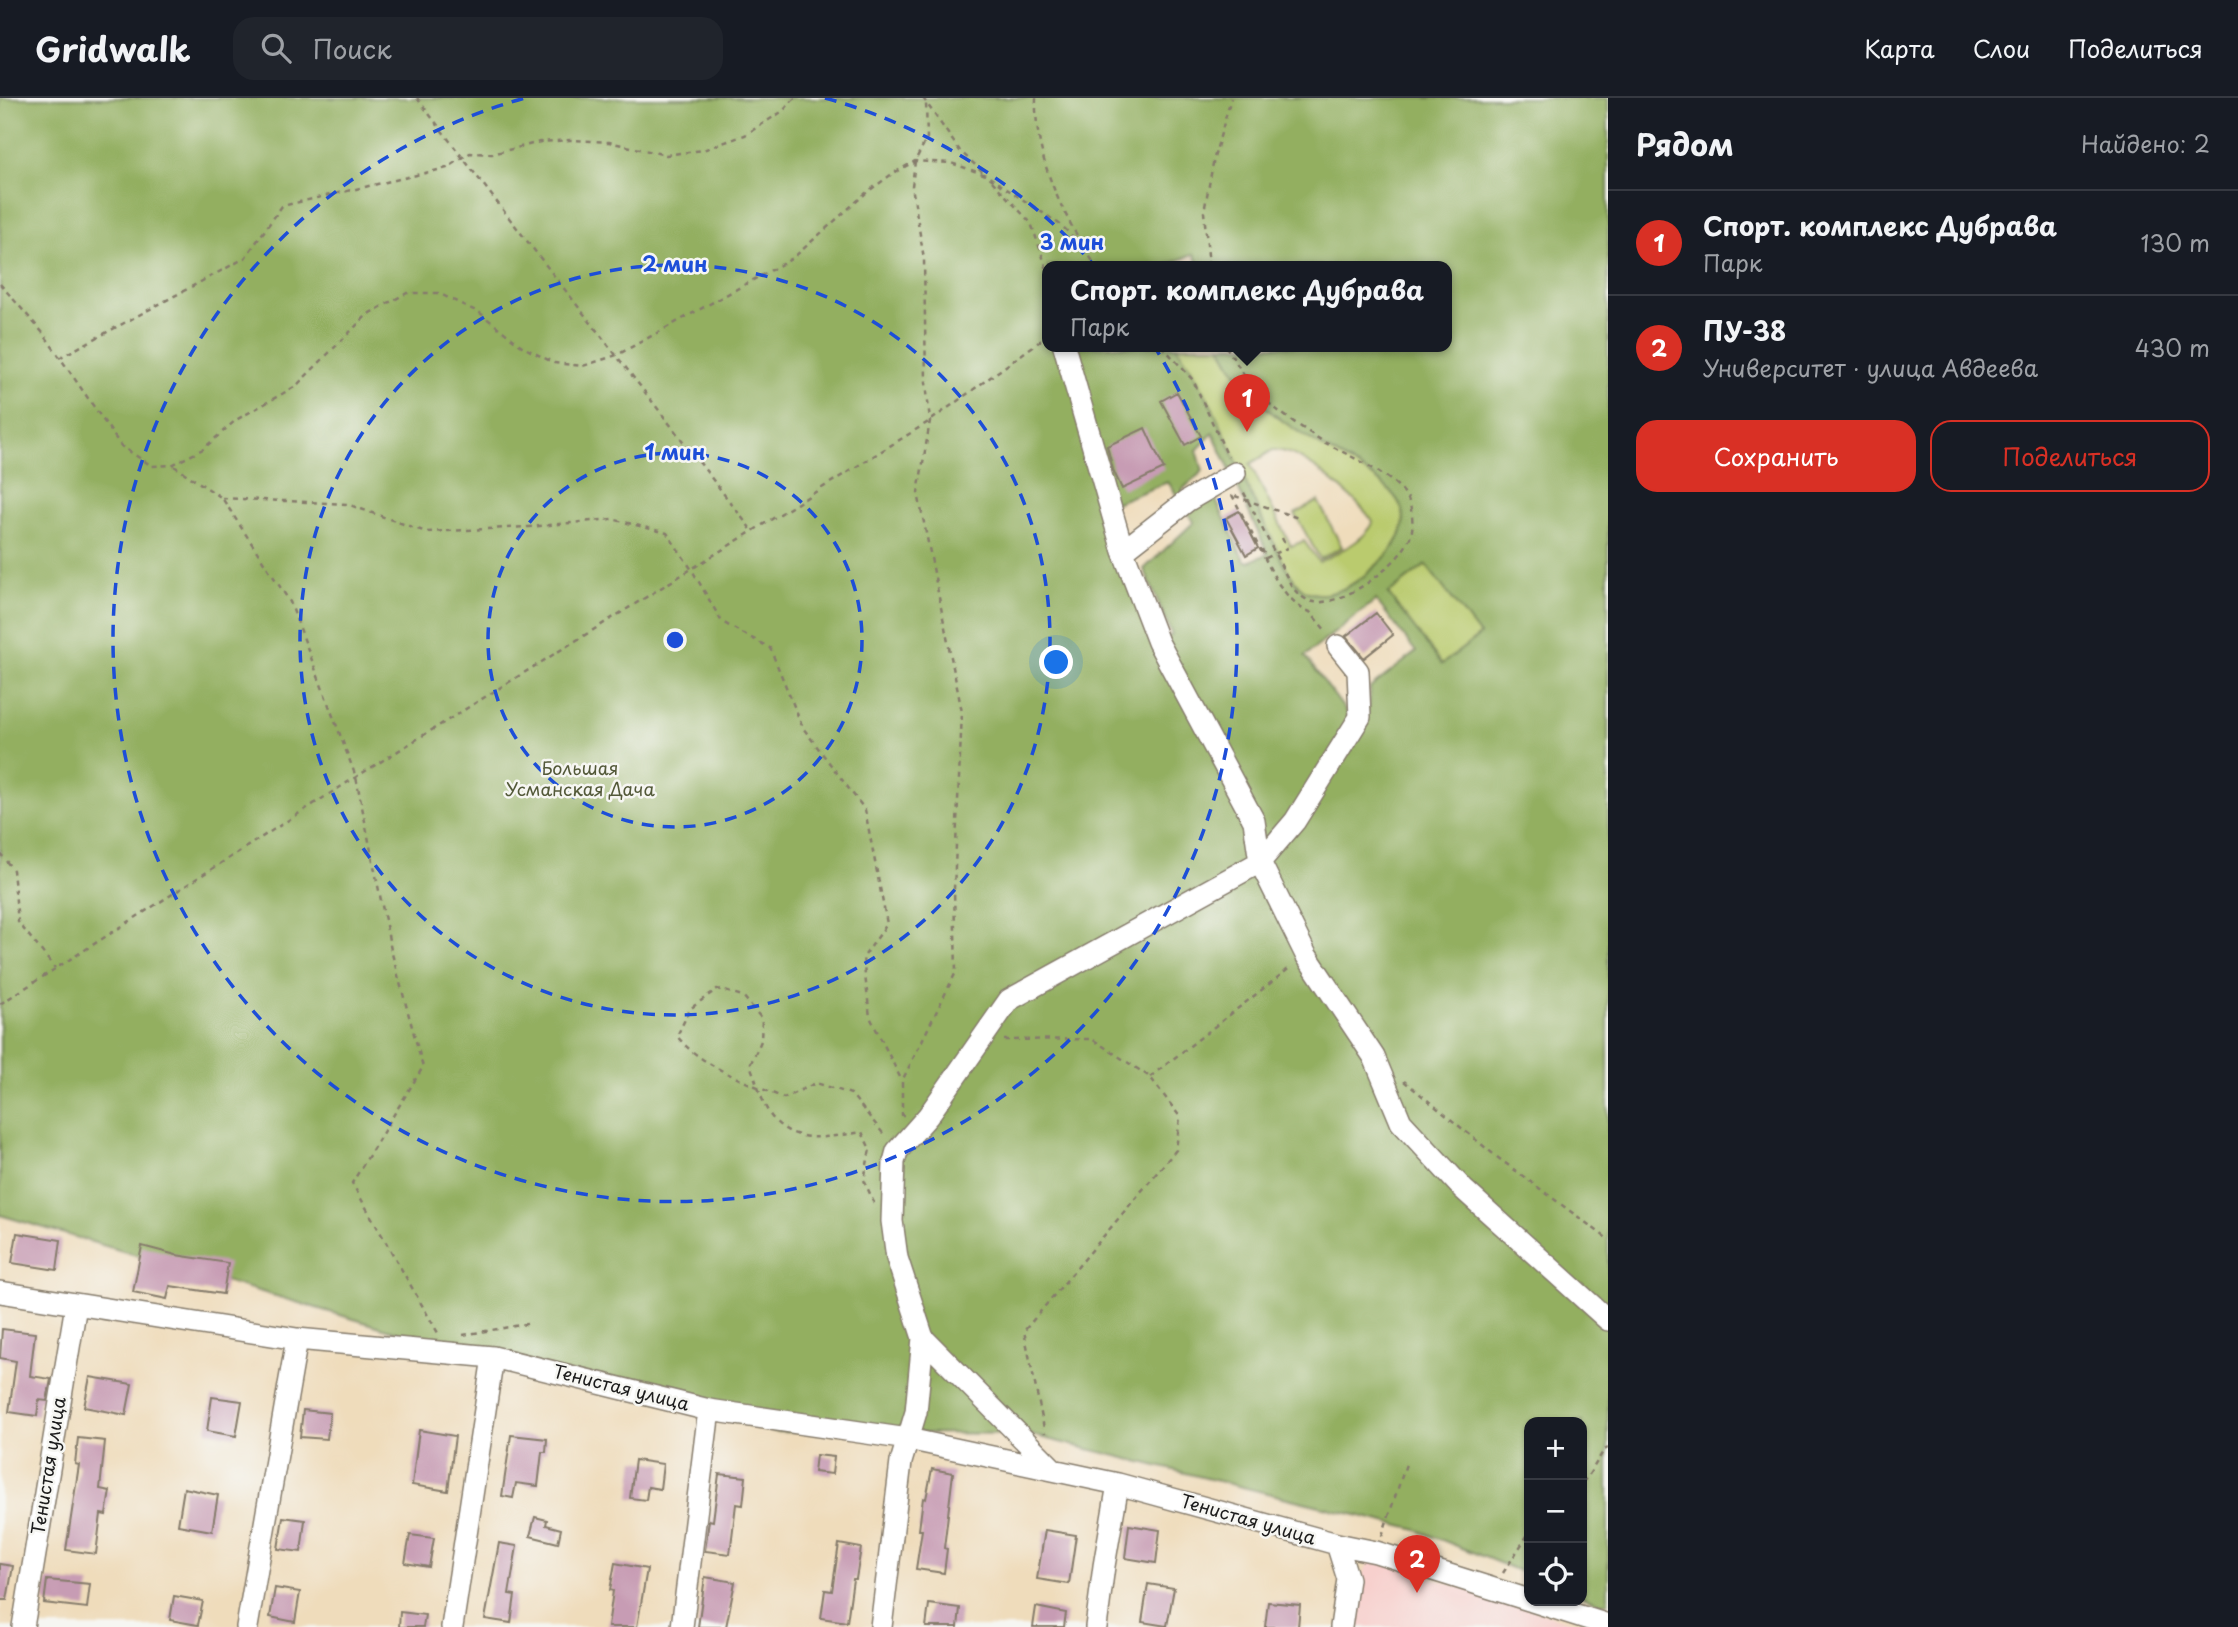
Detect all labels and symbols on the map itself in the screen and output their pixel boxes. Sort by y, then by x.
text: 3 мин [1040,225,1104,257]
text: 2 мин [642,247,708,279]
pin: 1 [1224,374,1270,432]
text: 1 мин [645,435,705,467]
centre of rings [663,628,687,652]
your location [1039,645,1073,679]
park label: Большая Усманская Дача [505,754,656,802]
street label: Тенистая улица [550,1357,693,1417]
street label: Тенистая улица [23,1394,72,1537]
street label: Тенистая улица [1178,1486,1320,1551]
pin: 2 [1394,1535,1440,1593]

